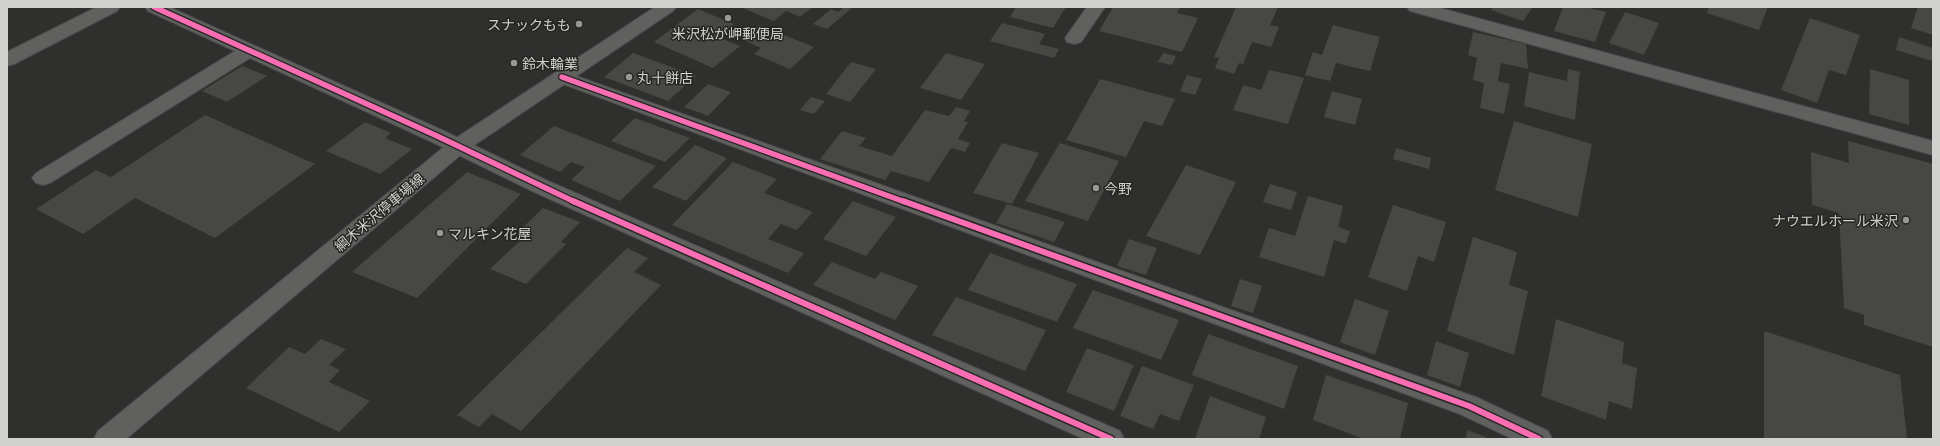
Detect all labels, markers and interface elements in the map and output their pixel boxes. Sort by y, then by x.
marker: 米沢松が岬郵便局 [723,13,733,23]
place label: スナックもも [487,15,571,34]
marker: スナックもも [574,19,584,29]
place label: 米沢松が岬郵便局 [672,24,784,43]
place label: 鈴木輪業 [522,54,578,73]
marker: 鈴木輪業 [509,58,519,68]
place label: 丸十餅店 [637,68,693,87]
marker: 丸十餅店 [624,72,634,82]
street label: 綱木米沢停車場線 [330,169,428,255]
place label: 今野 [1104,179,1132,198]
marker: 今野 [1091,183,1101,193]
place label: ナウエルホール米沢 [1772,211,1898,230]
marker: ナウエルホール米沢 [1901,215,1911,225]
place label: マルキン花屋 [448,224,532,243]
marker: マルキン花屋 [435,228,445,238]

